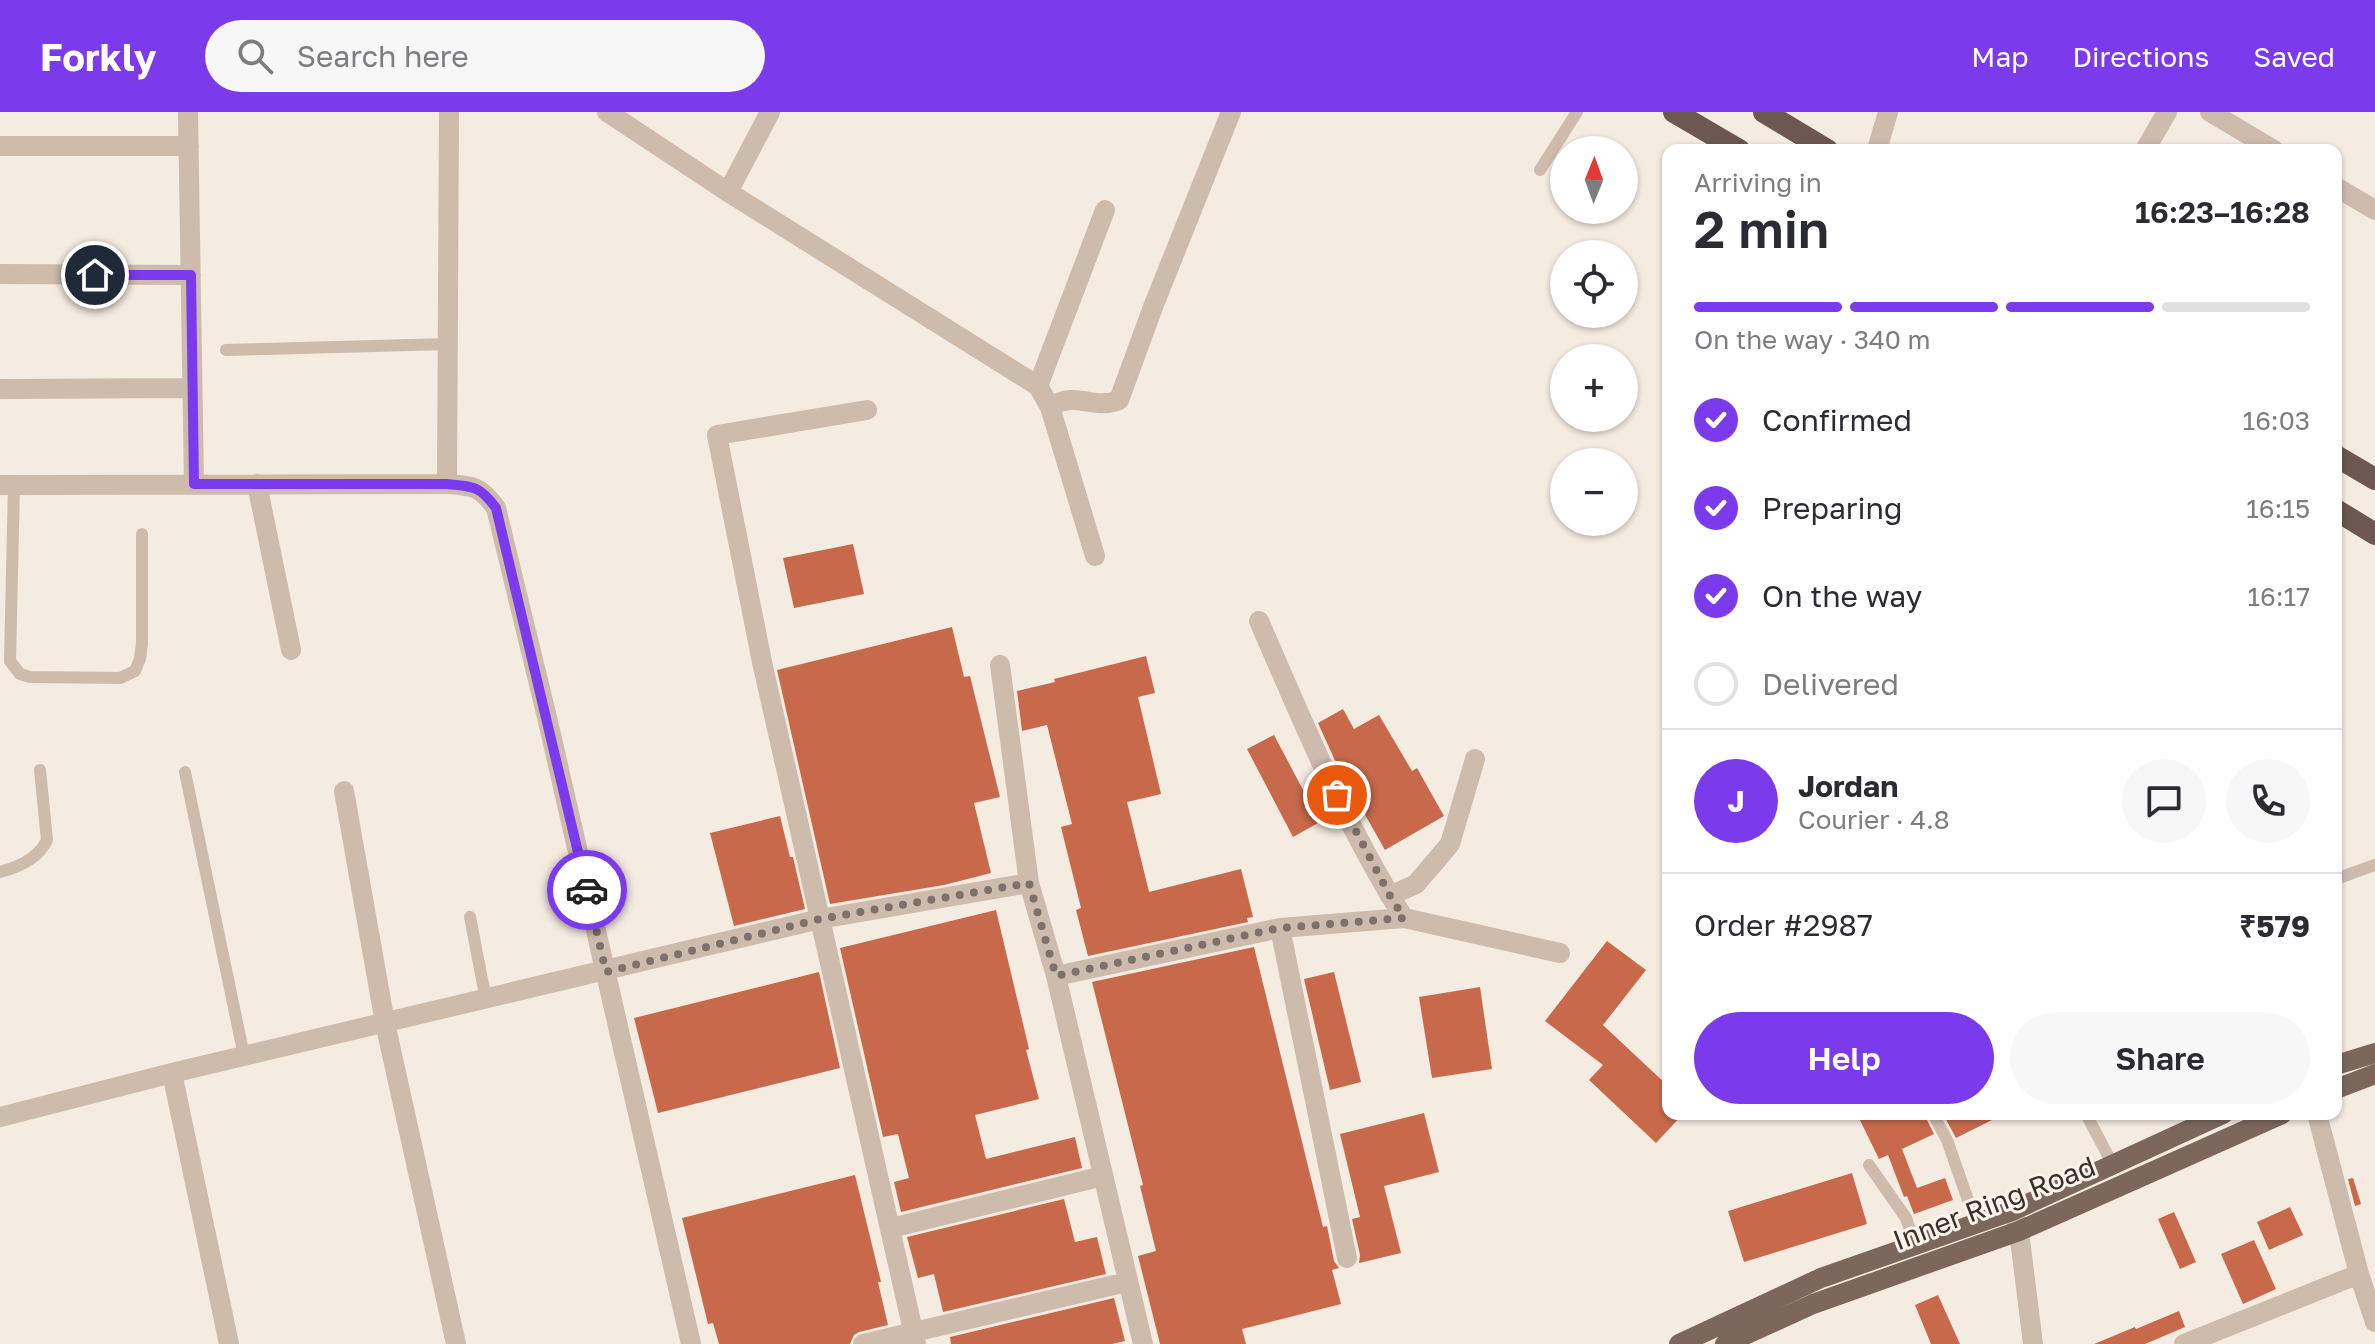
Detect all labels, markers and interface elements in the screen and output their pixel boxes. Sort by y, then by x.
search box [205,20,765,92]
text: Forkly [40,34,157,79]
icon: search [233,34,277,78]
text: Search here [297,38,469,74]
text: Map [1971,40,2028,73]
text: Directions [2072,40,2209,73]
text: Saved [2253,40,2335,73]
north arrow [1550,136,1638,224]
map controls [1550,136,1638,536]
text: Arriving in [1694,167,1822,198]
text: 16:23–16:28 [2135,194,2310,230]
text: 2 min [1694,197,1829,259]
button: locate [1550,240,1638,328]
pin [61,241,129,309]
icon: home [73,253,117,297]
text: On the way · 340 m [1694,324,1930,355]
button: + [1550,344,1638,432]
icon: check [1694,398,1738,442]
text: Confirmed [1762,402,1912,438]
text: 16:03 [2243,405,2310,436]
button: − [1550,448,1638,536]
icon: check [1694,486,1738,530]
text: Preparing [1762,490,1903,526]
text: 16:15 [2246,493,2310,524]
icon: check [1694,574,1738,618]
text: On the way [1762,578,1922,614]
text: 16:17 [2247,581,2310,612]
text: Delivered [1762,666,1899,702]
button: chat [2122,759,2206,843]
button: phone [2226,759,2310,843]
pin [1303,761,1371,829]
text: Jordan [1798,768,1898,804]
icon: bag [1315,773,1359,817]
text: J [1727,783,1745,819]
text: Courier · 4.8 [1798,804,1950,835]
courier [547,850,627,930]
icon: car [565,868,609,912]
text: Order #2987 [1694,907,1873,943]
text: ₹579 [2239,908,2310,944]
button: Help [1694,1012,1994,1104]
button: Share [2010,1012,2310,1104]
street label: Inner Ring Road [1888,1149,2100,1256]

